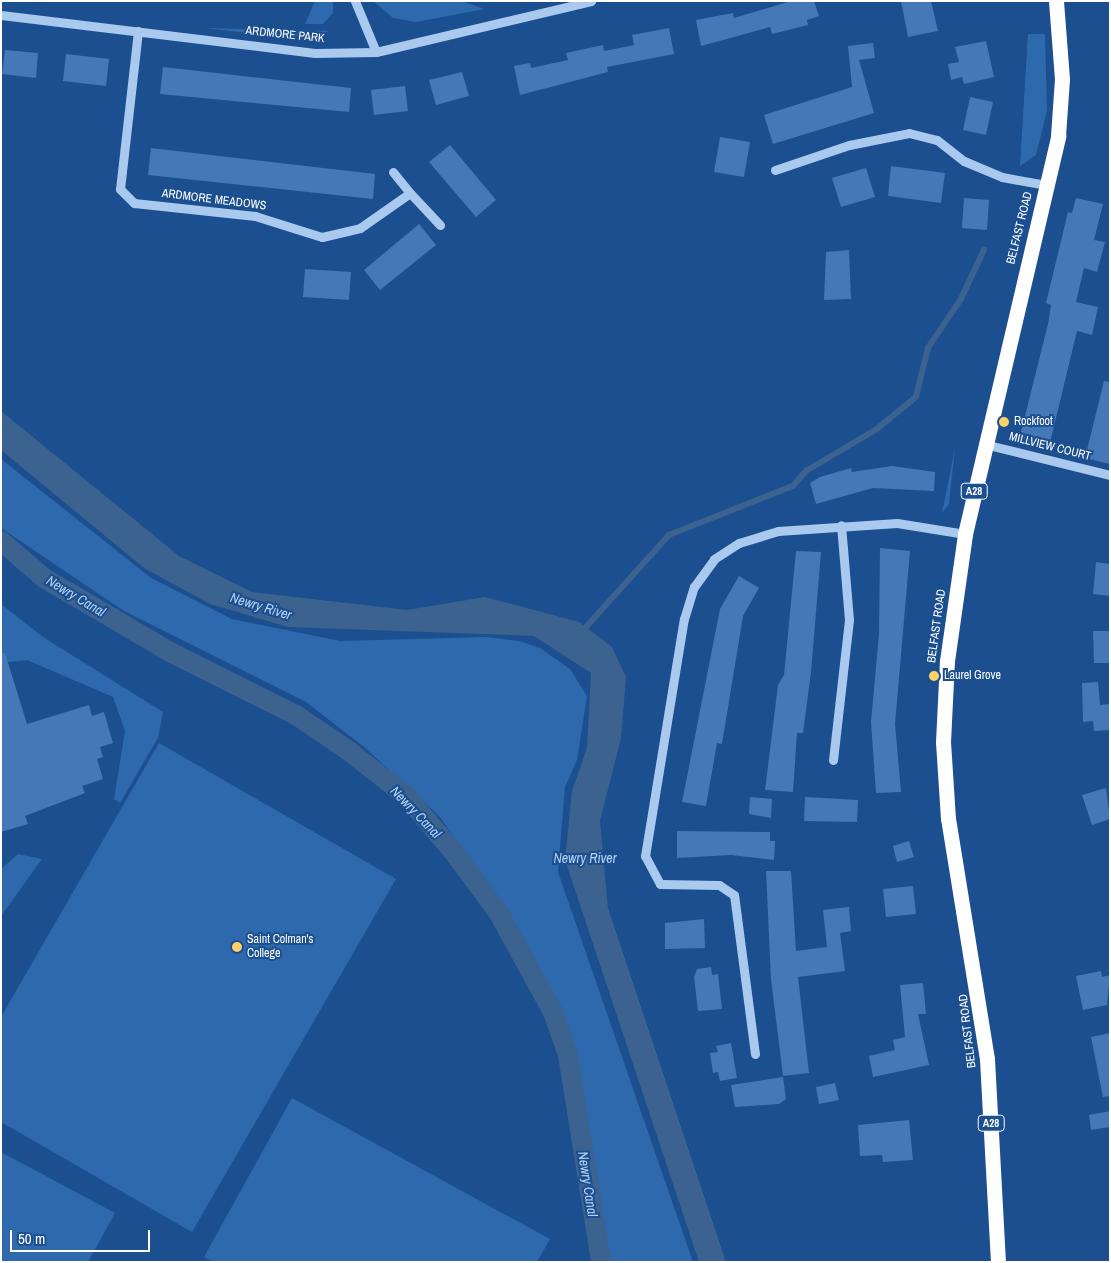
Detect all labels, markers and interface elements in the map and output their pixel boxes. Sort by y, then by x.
street label: ARDMORE PARK [245,24,325,46]
street label: ARDMORE MEADOWS [161,186,267,214]
street label: BELFAST ROAD [1004,190,1036,266]
place label: Rockfoot [1014,415,1053,429]
marker: Rockfoot [998,416,1010,428]
street label: MILLVIEW COURT [1008,430,1092,464]
road number: A28 [960,482,988,500]
water label: Newry Canal [44,572,108,620]
street label: BELFAST ROAD [925,588,949,664]
water label: Newry River [228,589,294,623]
place label: Laurel Grove [944,669,1001,683]
marker: Laurel Grove [928,670,940,682]
water label: Newry Canal [387,783,445,841]
water label: Newry River [553,850,617,866]
place label: Saint Colman's College [247,933,313,961]
marker: Saint Colman's College [231,941,243,953]
street label: BELFAST ROAD [956,993,980,1069]
road number: A28 [977,1114,1005,1132]
water label: Newry Canal [575,1150,601,1218]
scale bar [12,1220,152,1252]
text: 50 m [18,1228,45,1249]

